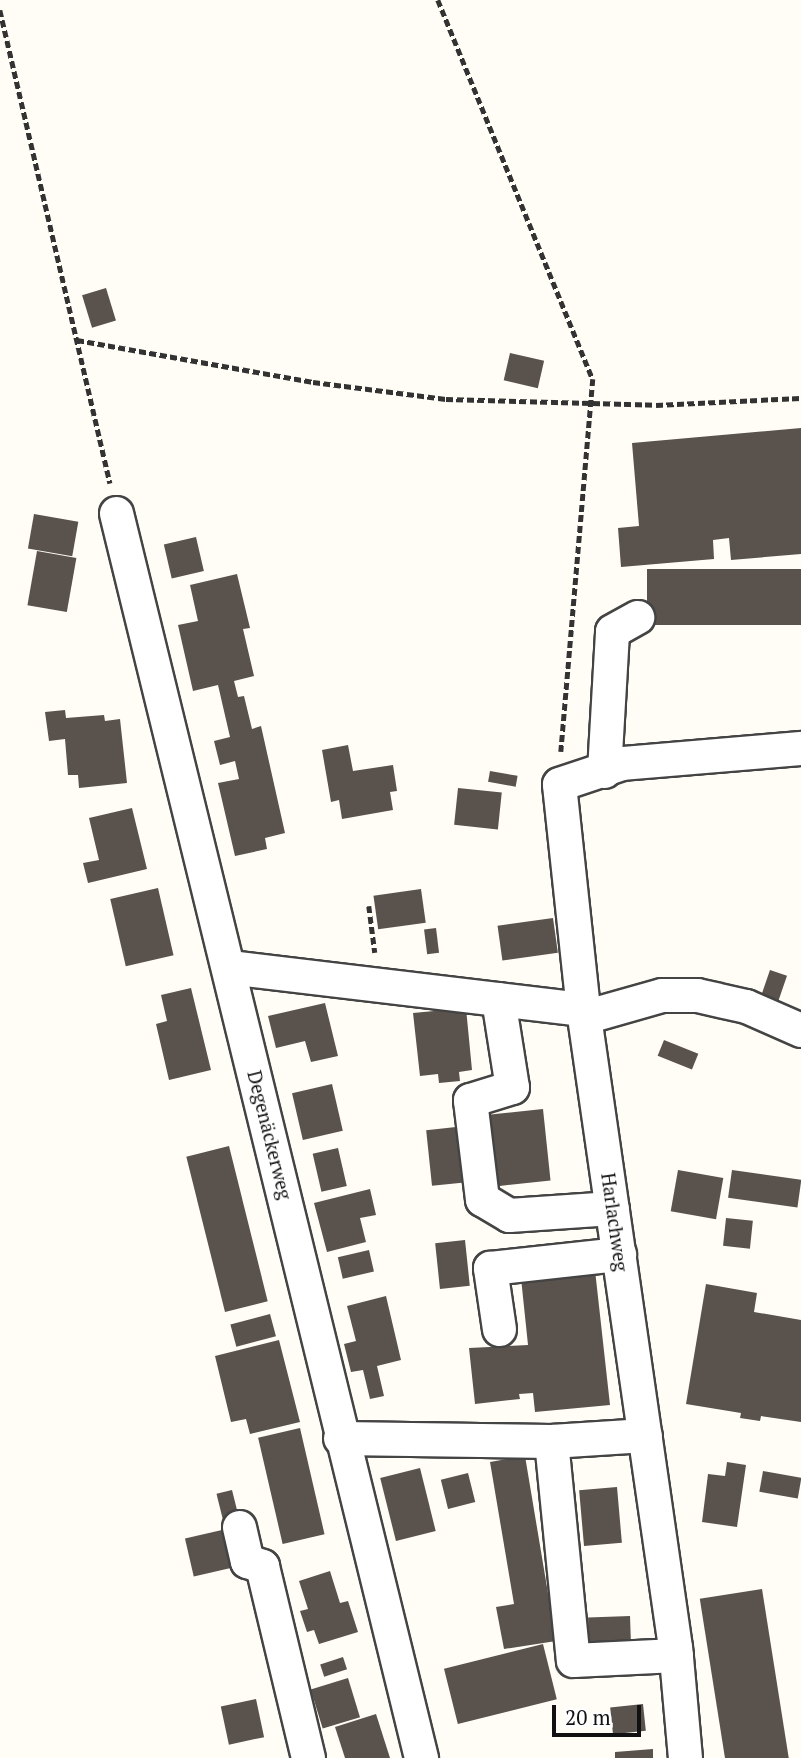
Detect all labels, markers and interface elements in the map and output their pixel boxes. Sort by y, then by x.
street label: Degenäckerweg [243,1068,297,1202]
street label: Harlachweg [597,1171,633,1273]
scale bar [556,1692,645,1736]
text: 20 m [565,1703,611,1731]

